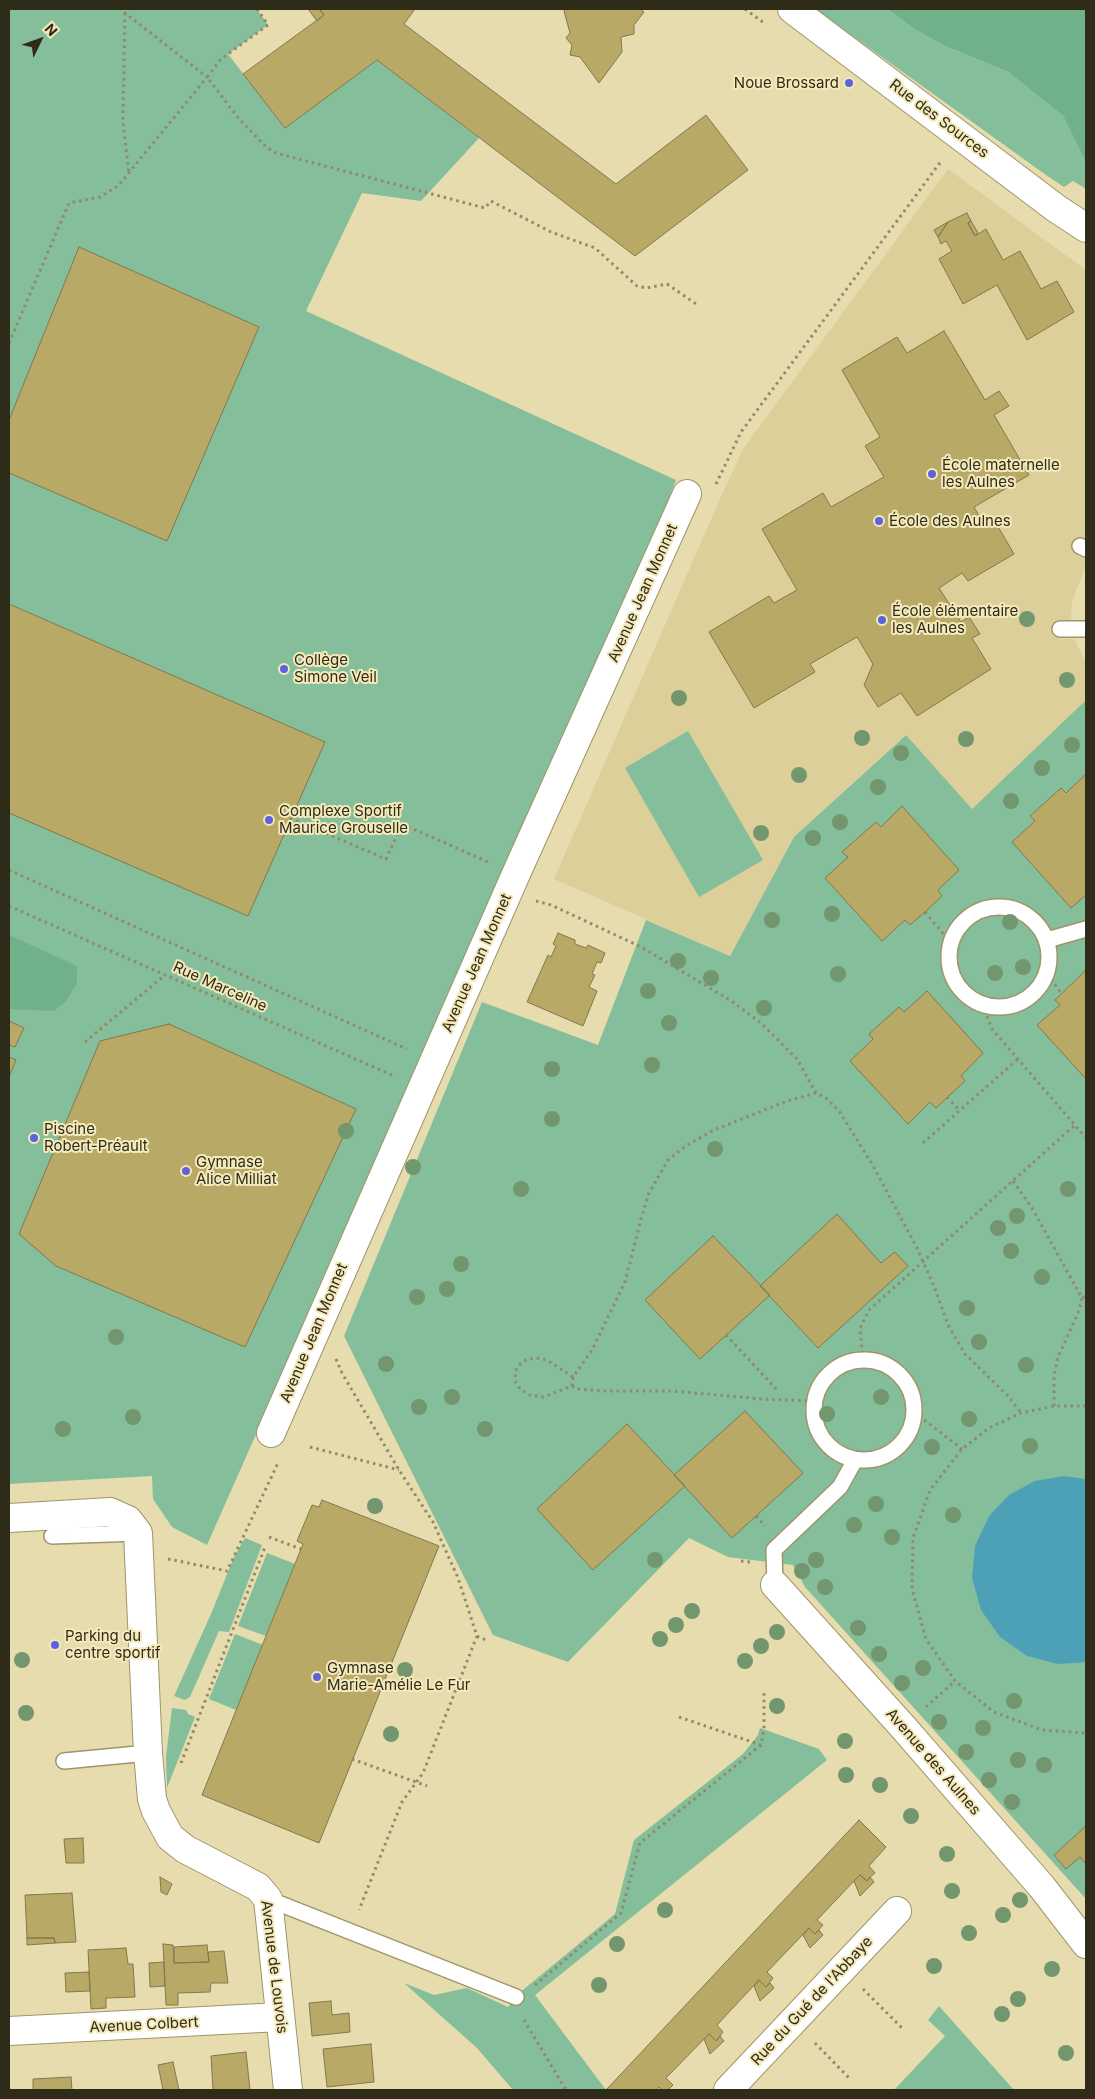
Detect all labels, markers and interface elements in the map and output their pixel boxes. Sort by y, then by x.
north arrow [15,15,65,65]
text: N [42,20,61,39]
place label: Noue Brossard [734,74,839,92]
street label: Rue des Sources [886,76,992,162]
marker: Noue Brossard [843,77,855,89]
place label: École maternelle les Aulnes [942,456,1060,491]
marker: École maternelle les Aulnes [926,468,938,480]
place label: École des Aulnes [889,512,1011,530]
marker: École des Aulnes [873,515,885,527]
street label: Avenue Jean Monnet [604,521,682,665]
place label: École élémentaire les Aulnes [892,602,1018,637]
marker: École élémentaire les Aulnes [876,614,888,626]
place label: Collège Simone Veil [294,651,377,686]
marker: Collège Simone Veil [278,663,290,675]
place label: Complexe Sportif Maurice Grouselle [279,802,408,837]
marker: Complexe Sportif Maurice Grouselle [263,814,275,826]
street label: Avenue Jean Monnet [438,891,516,1035]
street label: Rue Marceline [170,958,270,1016]
place label: Piscine Robert-Préault [44,1120,148,1155]
marker: Piscine Robert-Préault [28,1132,40,1144]
place label: Gymnase Alice Milliat [196,1153,277,1188]
marker: Gymnase Alice Milliat [180,1165,192,1177]
street label: Avenue Jean Monnet [276,1261,352,1405]
place label: Parking du centre sportif [65,1627,161,1662]
marker: Parking du centre sportif [49,1639,61,1651]
place label: Gymnase Marie-Amélie Le Fur [327,1659,470,1694]
marker: Gymnase Marie-Amélie Le Fur [311,1671,323,1683]
street label: Avenue des Aulnes [882,1705,984,1819]
street label: Avenue de Louvois [257,1899,291,2035]
street label: Rue du Gué de l'Abbaye [748,1933,876,2069]
street label: Avenue Colbert [89,2013,199,2037]

